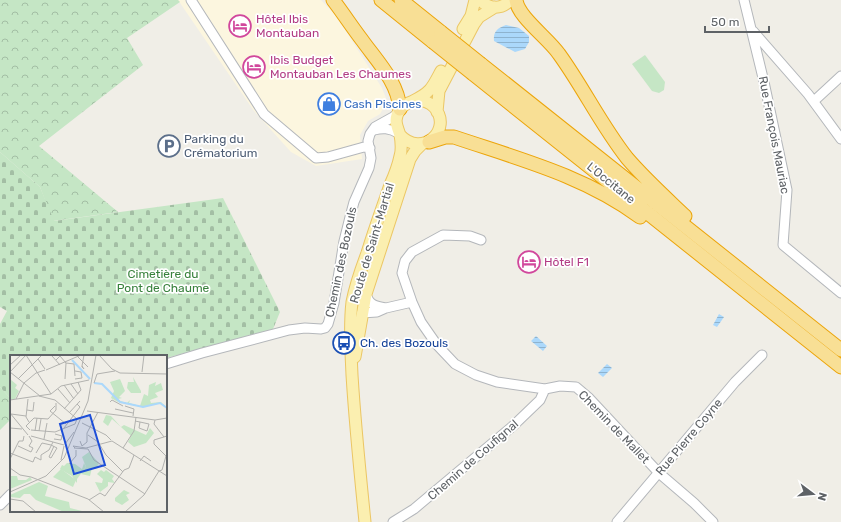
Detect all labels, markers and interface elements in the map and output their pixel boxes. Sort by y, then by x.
scale bar [705,8,769,34]
place label: Hôtel Ibis Montauban [256,12,319,40]
hotel icon: Hôtel Ibis Montauban [227,13,253,39]
text: 50 m [711,15,739,29]
place label: Ibis Budget Montauban Les Chaumes [270,53,411,81]
hotel icon: Ibis Budget Montauban Les Chaumes [241,54,267,80]
street label: Rue François Mauriac [756,75,792,195]
shop icon: Cash Piscines [316,91,342,117]
place label: Cash Piscines [344,97,421,111]
place label: Parking du Crématorium [184,132,257,160]
parking icon: Parking du Crématorium [156,133,182,159]
street label: L'Occitane [584,159,638,207]
street label: Route de Saint-Martial [347,181,397,305]
street label: Chemin des Bozouls [322,205,360,319]
hotel icon: Hôtel F1 [516,249,542,275]
place label: Hôtel F1 [544,255,589,269]
park label: Cimetière du Pont de Chaume [117,267,210,295]
bus stop icon: Ch. des Bozouls [331,330,357,356]
place label: Ch. des Bozouls [360,336,448,350]
inset map [10,355,167,512]
street label: Chemin de Mallet [576,388,653,467]
street label: Rue Pierre Coyne [653,396,725,478]
street label: Chemin de Coufignal [425,417,521,503]
north arrow [793,474,833,514]
text: N [815,491,829,502]

